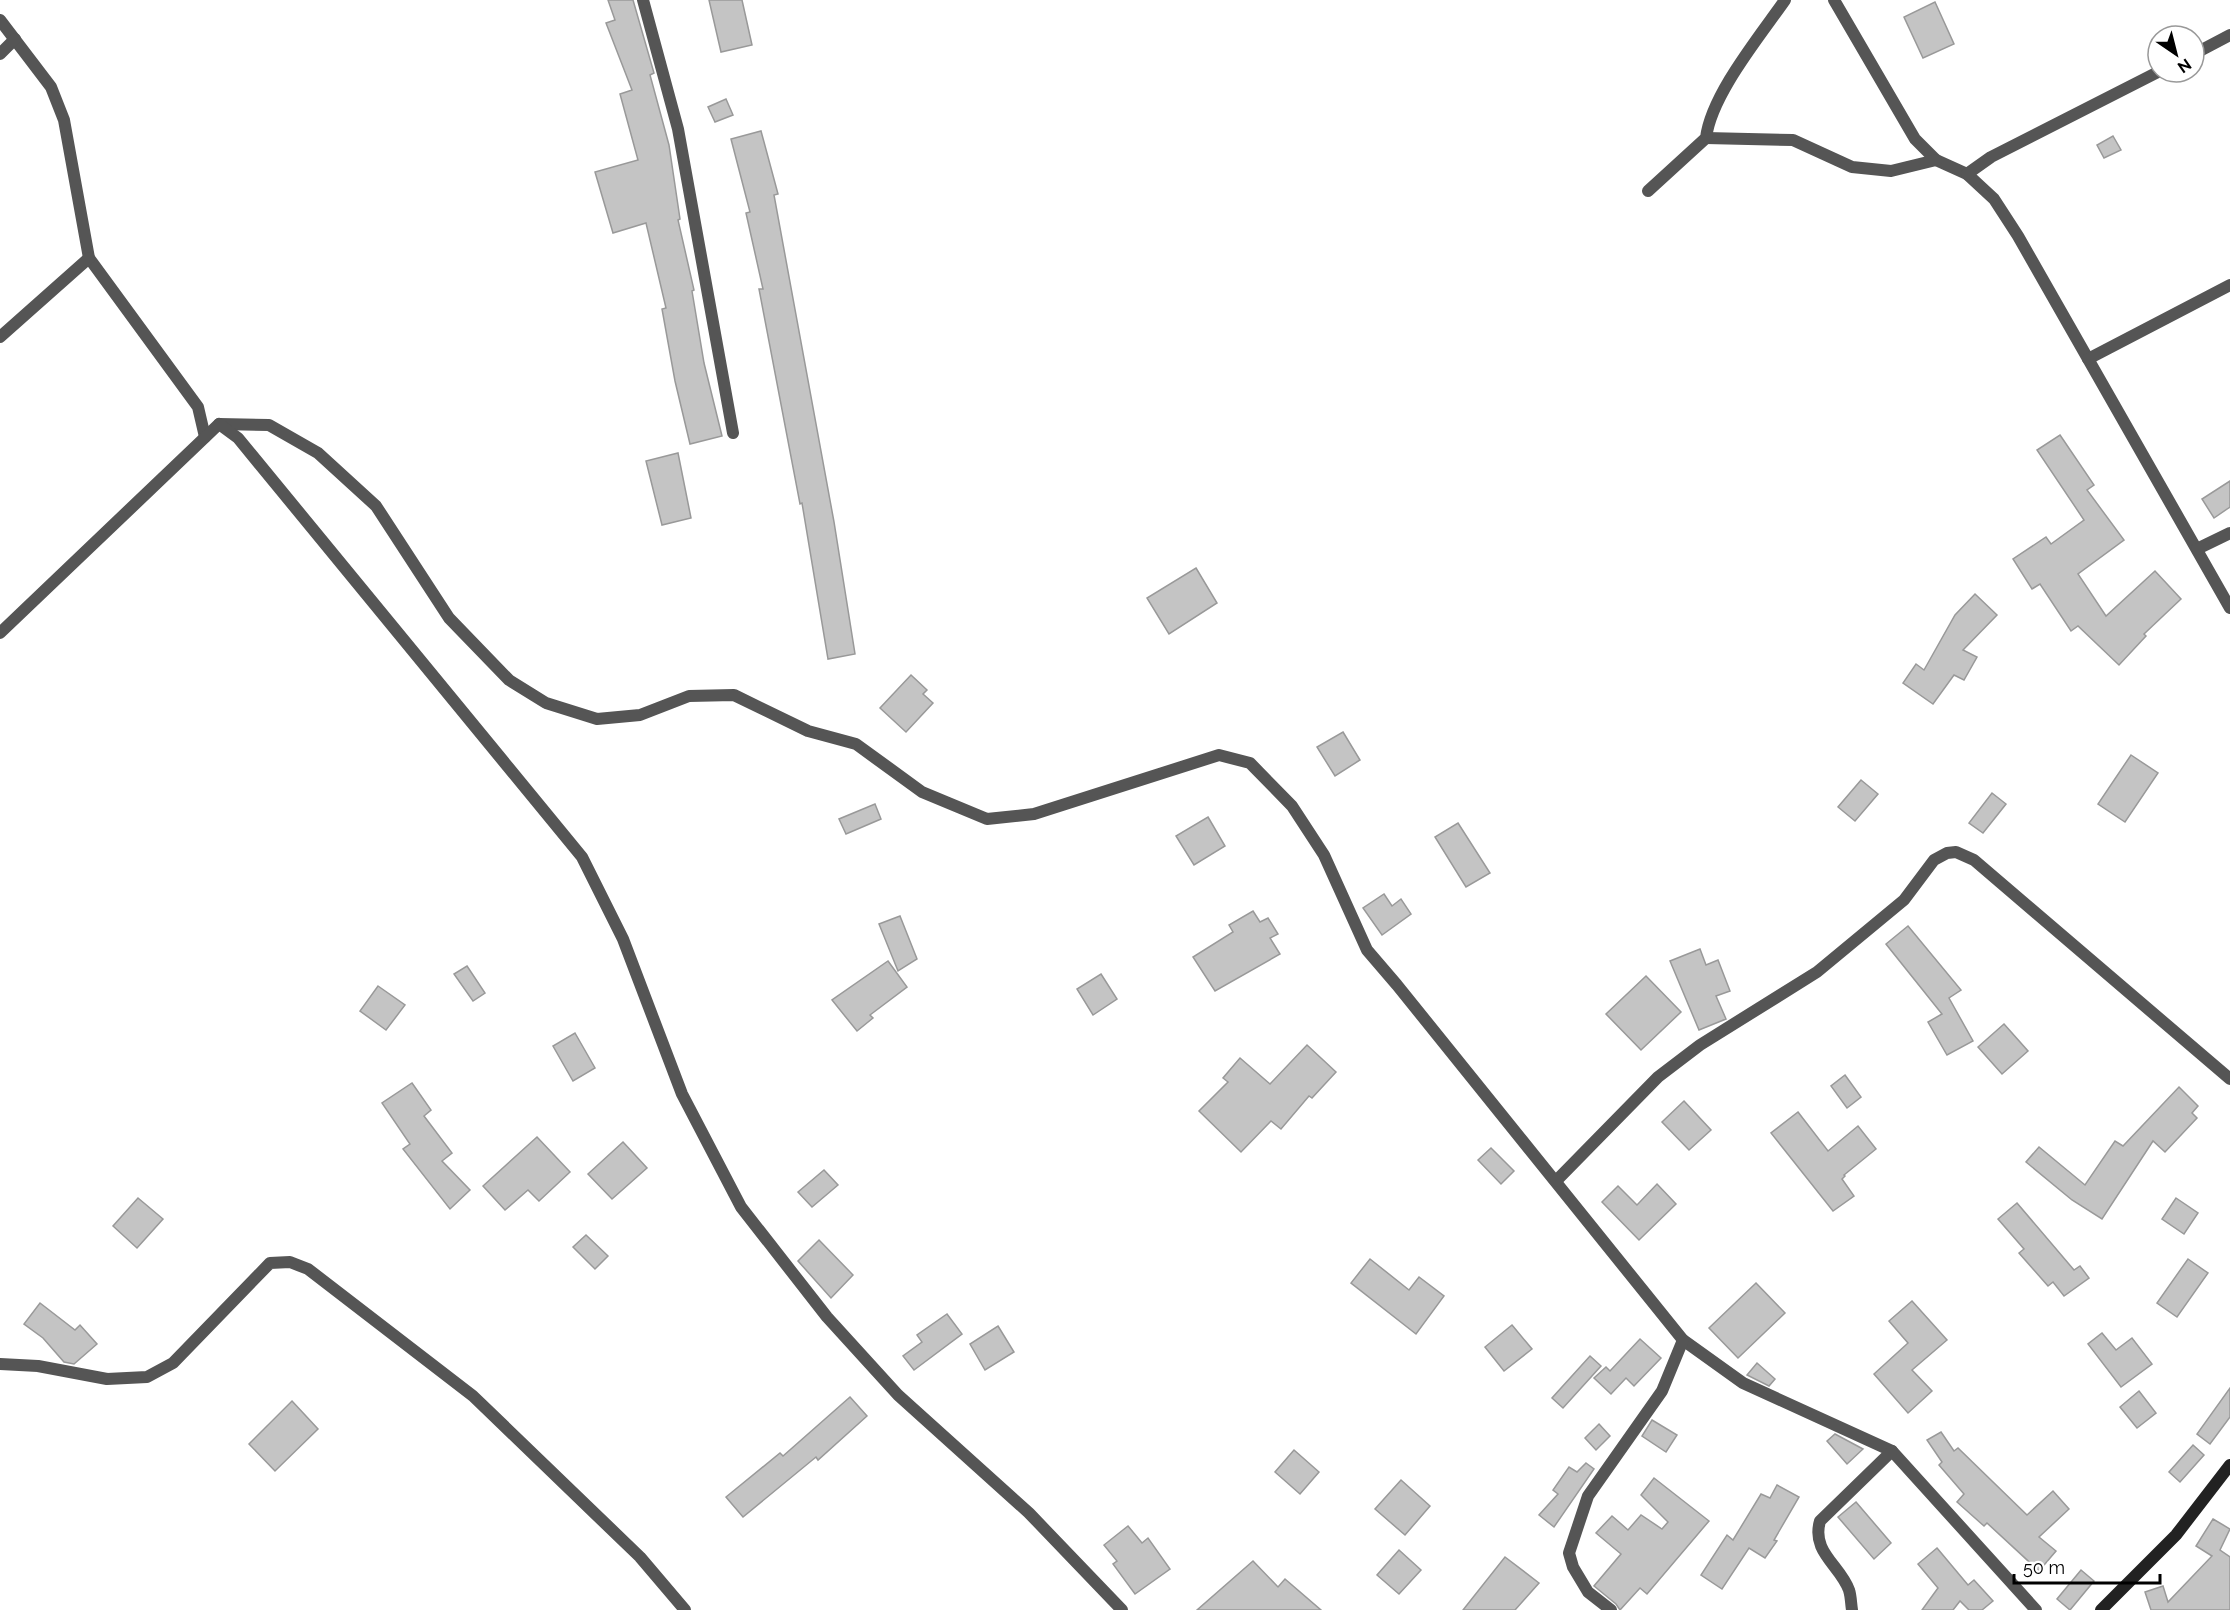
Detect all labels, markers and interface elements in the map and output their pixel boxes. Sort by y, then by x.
north arrow [2146,24,2206,84]
text: N [2174,55,2195,77]
scale bar [2014,1547,2160,1585]
text: 50 m [2023,1557,2065,1578]

